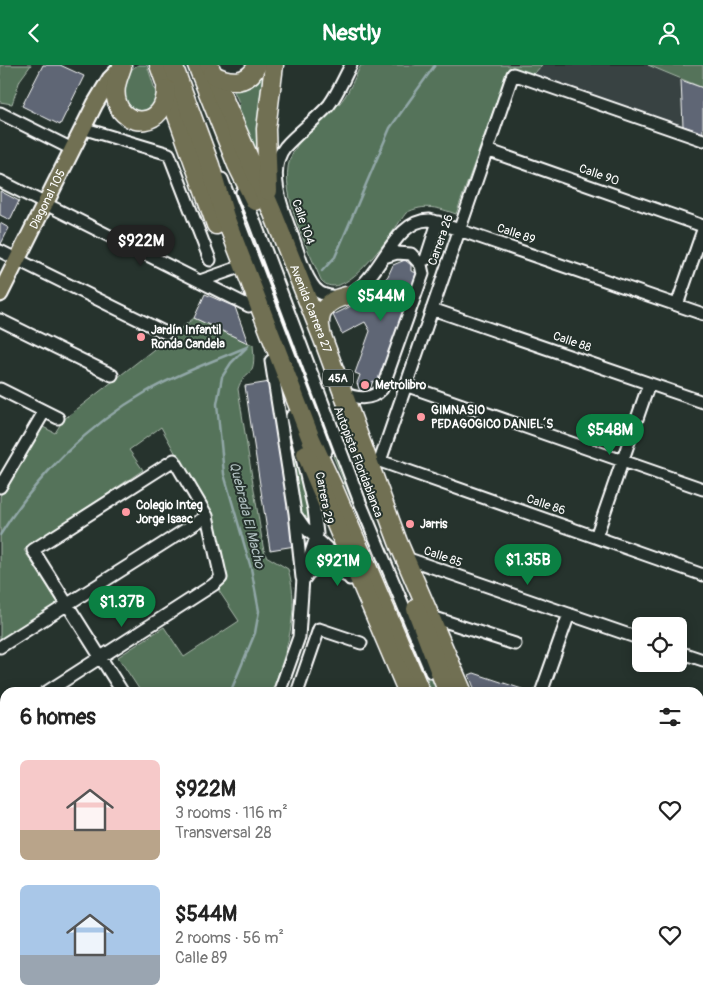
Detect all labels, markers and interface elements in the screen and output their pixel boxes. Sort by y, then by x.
icon: back [20,19,48,47]
text: Nestly [322,19,381,47]
icon: person [655,19,683,47]
street label: Calle 90 [577,161,621,189]
street label: Diagonal 105 [26,167,69,232]
street label: Calle 104 [288,197,318,247]
street label: Carrera 26 [425,212,457,268]
street label: Calle 89 [495,220,537,248]
pin: $922M [106,225,176,267]
text: $922M [118,231,164,251]
street label: Avenida Carrera 27 [286,262,335,356]
pin: $544M [346,279,416,322]
text: $544M [357,286,405,306]
place label: Jardín Infantil Ronda Candela [151,323,225,352]
street label: Calle 88 [551,329,593,355]
marker: Jardín Infantil Ronda Candela [135,331,147,343]
road number: 45A [323,369,353,387]
place label: Metrolibro [375,378,427,393]
marker: Metrolibro [359,379,371,391]
place label: GIMNASIO PEDAGOGICO DANIEL´S [431,403,553,432]
street label: Autopista Floridablanca [330,404,386,520]
marker: GIMNASIO PEDAGOGICO DANIEL´S [415,411,427,423]
pin: $548M [575,413,645,456]
text: $548M [587,420,633,440]
water label: Quebrada El Macho [226,460,269,571]
street label: Carrera 29 [312,471,336,525]
street label: Calle 86 [525,491,567,519]
place label: Colegio Integ Jorge Isaac [136,498,203,527]
marker: Colegio Integ Jorge Isaac [120,506,132,518]
place label: Jarris [420,517,448,532]
marker: Jarris [404,518,416,530]
street label: Calle 85 [422,543,464,571]
pin: $1.35B [487,543,569,586]
pin: $921M [303,545,373,587]
text: $1.35B [505,550,551,570]
text: $921M [316,551,360,571]
pin: $1.37B [81,585,163,628]
text: $1.37B [100,592,144,612]
map controls [632,617,687,672]
button: locate [632,617,687,672]
icon: filters [656,703,684,731]
text: 6 homes [20,704,96,731]
text: $922M [175,776,236,803]
icon: home [60,780,120,840]
icon: heart [656,796,684,824]
text: 3 rooms · 116 m² [175,803,288,823]
text: Transversal 28 [175,823,272,843]
text: $544M [175,901,237,928]
icon: home [60,905,120,965]
icon: heart [656,921,684,949]
text: 2 rooms · 56 m² [175,928,284,948]
text: Calle 89 [175,948,228,968]

